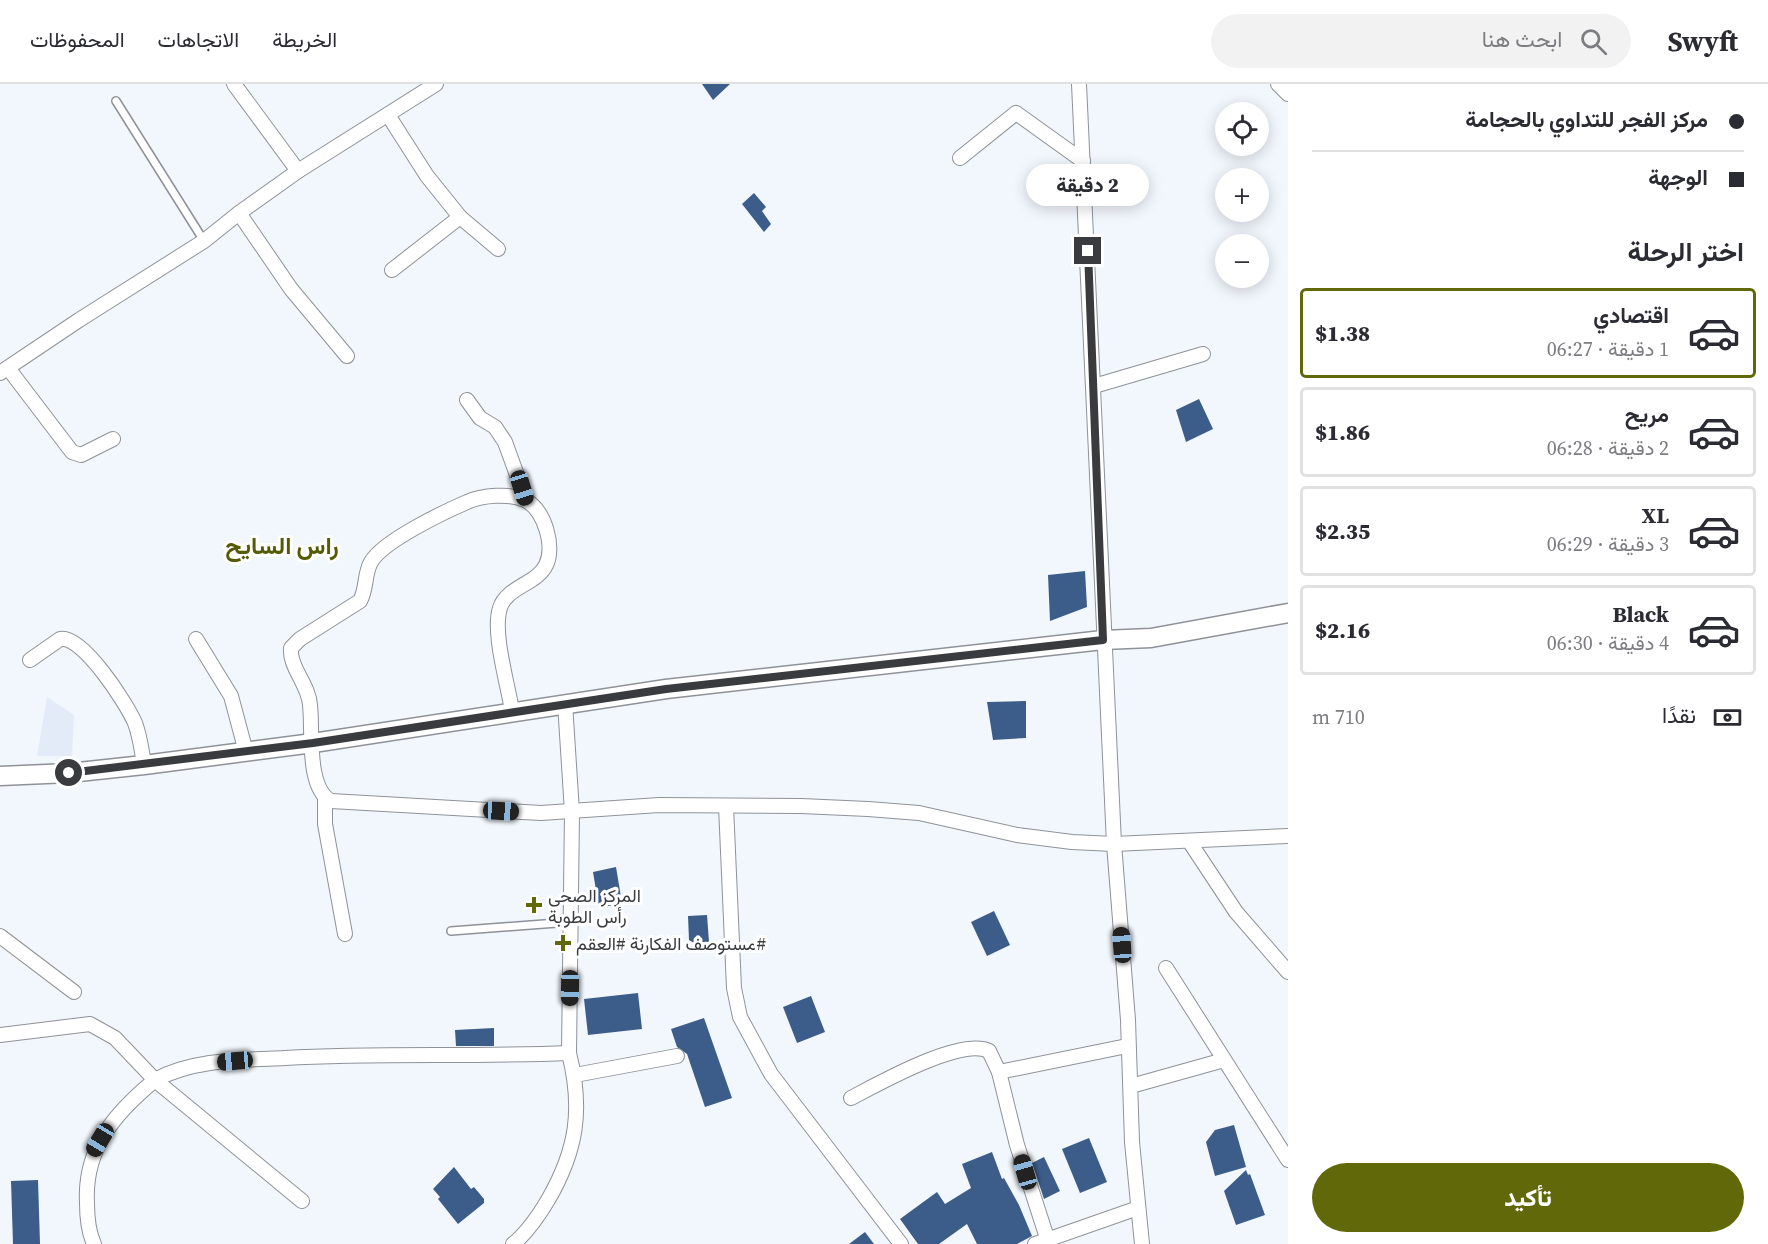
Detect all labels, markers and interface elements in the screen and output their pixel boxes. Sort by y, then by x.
search box [1211,14,1631,68]
text: Swyft [1667,22,1738,60]
text: ابحث هنا [1482,24,1562,54]
text: المحفوظات [30,25,125,54]
text: الاتجاهات [158,25,239,54]
text: الخريطة [272,25,337,54]
icon: search [1577,25,1610,58]
map controls [1215,102,1269,288]
button: locate [1215,102,1269,156]
text: مركز الفجر للتداوي بالحجامة [1465,104,1708,134]
text: الوجهة [1648,162,1708,192]
callout: 2 دقيقة [1026,164,1150,206]
button: + [1215,168,1269,222]
text: 2 دقيقة [1056,171,1119,199]
text: اختر الرحلة [1627,233,1744,270]
button: − [1215,234,1269,288]
route end [1074,237,1101,264]
text: اقتصادي [1593,300,1669,330]
icon: car [1687,306,1741,360]
text: $1.38 [1315,318,1370,348]
text: 1 دقيقة · 06:27 [1547,335,1669,363]
text: مريح [1625,399,1669,429]
icon: car [1687,405,1741,459]
text: $1.86 [1315,417,1370,447]
text: 2 دقيقة · 06:28 [1547,434,1669,462]
car [508,468,536,508]
text: XL [1642,500,1669,530]
icon: car [1687,504,1741,558]
text: $2.35 [1315,516,1370,546]
district label: راس السايح [225,529,339,563]
text: 3 دقيقة · 06:29 [1547,530,1669,558]
text: Black [1612,599,1669,629]
icon: car [1687,603,1741,657]
text: $2.16 [1315,615,1370,645]
text: 4 دقيقة · 06:30 [1547,629,1669,657]
text: نقدًا [1662,700,1696,730]
icon: cash [1711,701,1744,734]
text: 710 m [1312,703,1365,731]
route start [55,759,82,786]
car [483,801,519,821]
place label: المركز الصحي رأس الطوبة [548,883,641,929]
marker: المركز الصحي رأس الطوبة [525,896,543,914]
car [1112,926,1132,964]
place label: مستوصف الفكارنة #العقم# [576,931,767,956]
marker: مستوصف الفكارنة #العقم# [554,934,572,952]
car [561,970,579,1006]
car [216,1050,254,1072]
car [83,1120,117,1160]
car [1011,1152,1039,1192]
button: تأكيد [1312,1163,1744,1232]

